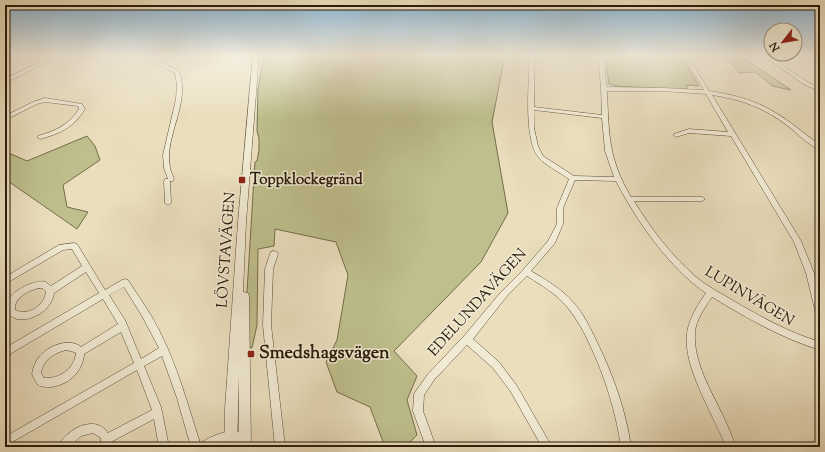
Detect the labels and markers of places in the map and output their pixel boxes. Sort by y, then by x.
place label: Toppklockegränd [250,170,363,191]
marker: Toppklockegränd [237,175,247,185]
place label: Smedshagsvägen [259,341,390,367]
marker: Smedshagsvägen [246,349,256,359]

